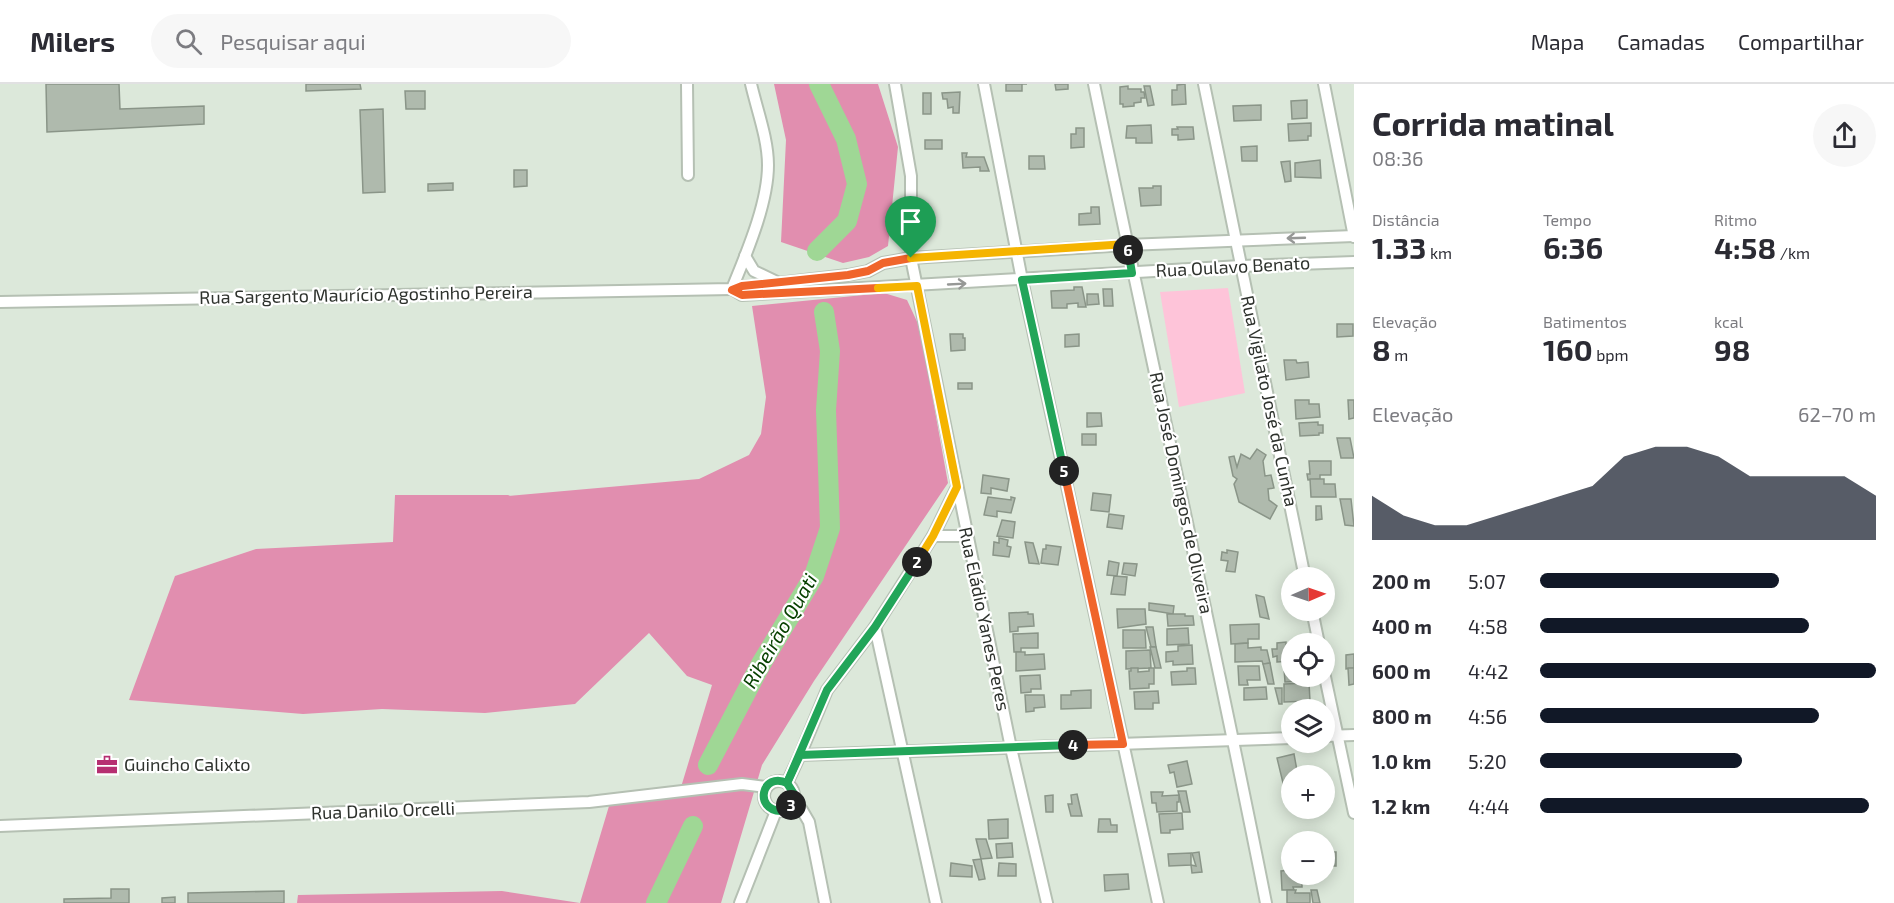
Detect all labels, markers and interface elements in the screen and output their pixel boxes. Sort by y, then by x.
search box [151,14,571,68]
text: Milers [30,24,115,58]
icon: search [172,25,205,58]
text: Pesquisar aqui [220,28,366,54]
text: Mapa [1531,29,1584,54]
text: Camadas [1617,29,1705,54]
text: Compartilhar [1738,29,1864,54]
text: Corrida matinal [1372,103,1614,143]
button: share [1813,104,1876,167]
text: 08:36 [1372,146,1423,170]
pin [885,196,936,258]
icon: arrive [894,205,927,238]
text: Distância [1372,210,1439,229]
text: Tempo [1543,210,1591,229]
text: Ritmo [1714,210,1757,229]
text: 1.33 [1372,229,1426,265]
text: 6:36 [1543,229,1603,265]
text: 4:58 [1714,229,1776,265]
one-way arrow [1286,233,1306,244]
pin: 6 [1113,235,1143,265]
text: 6 [1123,240,1133,259]
text: km [1426,243,1452,262]
text: /km [1776,243,1810,262]
street label: Rua Oulavo Benato [1155,251,1311,281]
one-way arrow [947,278,967,289]
street label: Rua Sargento Maurício Agostinho Pereira [199,280,533,308]
street label: Rua Vigilato José da Cunha [1237,293,1303,508]
text: Elevação [1372,312,1437,331]
text: Batimentos [1543,312,1627,331]
text: kcal [1714,312,1743,331]
text: 8 [1372,331,1391,367]
text: 160 [1543,331,1593,367]
text: 98 [1714,331,1750,367]
text: m [1391,345,1408,364]
text: bpm [1593,345,1629,364]
street label: Rua José Domingos de Oliveira [1146,370,1218,616]
text: Elevação [1372,402,1453,426]
text: 62–70 m [1798,402,1876,426]
pin: 5 [1049,456,1079,486]
text: 5 [1060,461,1068,480]
street label: Rua Eládio Yanes Peres [955,525,1015,713]
pin: 2 [902,547,932,577]
text: 2 [912,552,922,571]
north arrow [1281,567,1335,621]
map controls [1281,567,1335,885]
water label: Ribeirão Quati [737,569,822,692]
text: 200 m [1372,569,1431,593]
text: 5:07 [1468,569,1506,593]
text: 400 m [1372,614,1432,638]
text: 4:58 [1468,614,1508,638]
button: locate [1281,633,1335,687]
text: 600 m [1372,659,1431,683]
text: 4:42 [1468,659,1509,683]
button: layers [1281,699,1335,753]
text: 800 m [1372,704,1432,728]
text: 4:56 [1468,704,1507,728]
pin: 4 [1058,730,1088,760]
text: 4 [1068,735,1078,754]
text: 1.0 km [1372,749,1431,773]
text: 5:20 [1468,749,1507,773]
office icon: Guincho Calixto [95,753,119,777]
place label: Guincho Calixto [124,753,251,775]
button: + [1281,765,1335,819]
pin: 3 [776,790,806,820]
text: 1.2 km [1372,794,1430,818]
text: 4:44 [1468,794,1510,818]
text: 3 [786,795,796,814]
street label: Rua Danilo Orcelli [311,796,455,824]
button: − [1281,831,1335,885]

